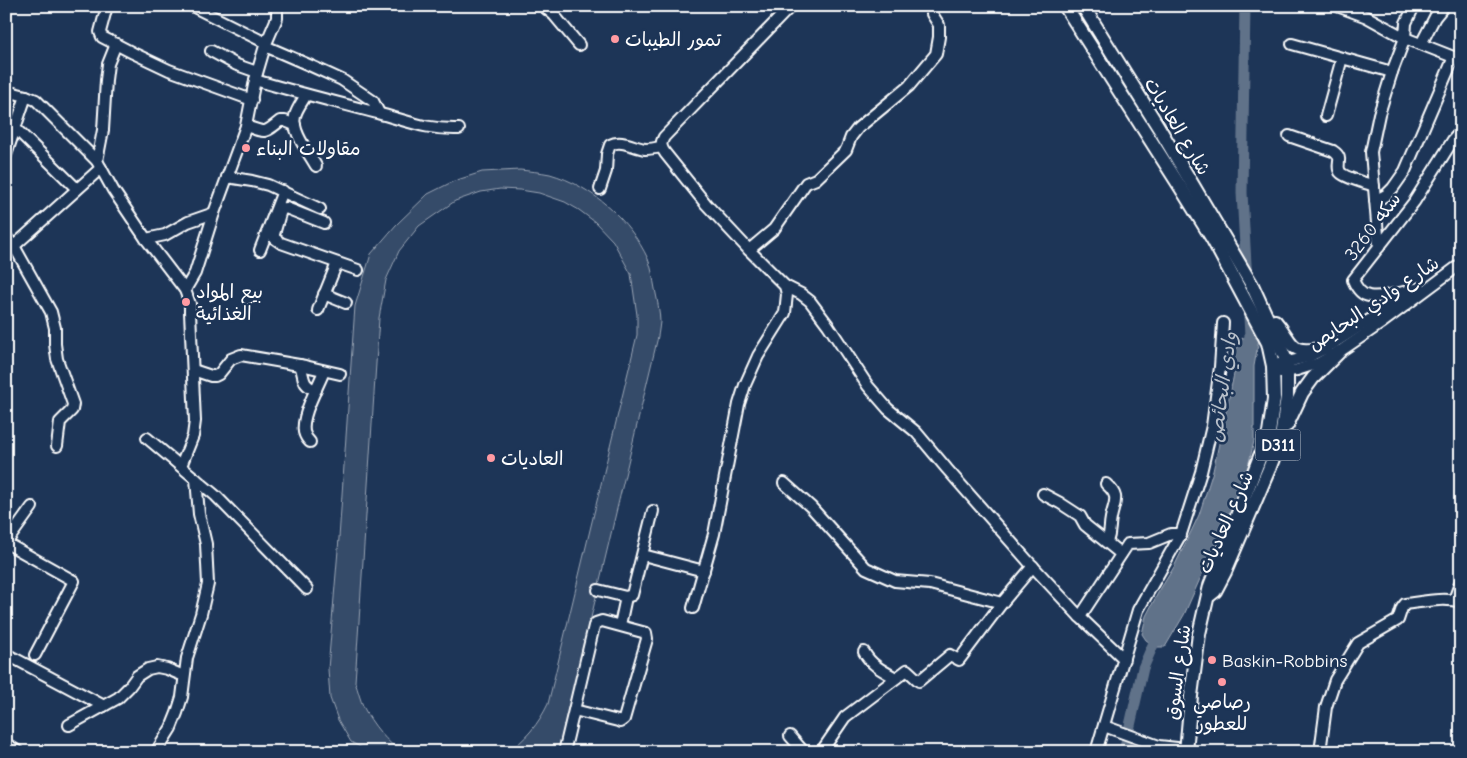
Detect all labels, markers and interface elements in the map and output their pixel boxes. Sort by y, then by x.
place label: تمور الطيبات [625,29,722,51]
marker: تمور الطيبات [609,33,621,45]
street label: شارع العاديات [1138,74,1215,180]
place label: مقاولات البناء [256,138,360,160]
marker: مقاولات البناء [240,142,252,154]
street label: سكه 3260 [1340,188,1405,265]
street label: شارع وادي البحايص [1304,252,1445,358]
place label: بيع المواد الغذائية [196,281,263,325]
marker: بيع المواد الغذائية [180,296,192,308]
water label: وادي البحائص [1203,330,1245,444]
road number: D311 [1256,430,1300,460]
place label: العاديات [501,448,563,470]
marker: العاديات [485,452,497,464]
street label: شارع العاديات [1194,468,1260,578]
street label: شارع السوق [1160,623,1198,721]
place label: Baskin-Robbins [1222,650,1347,672]
marker: Baskin-Robbins [1206,654,1218,666]
marker: رصاصي للعطور [1216,676,1228,688]
place label: رصاصي للعطور [1193,691,1251,735]

